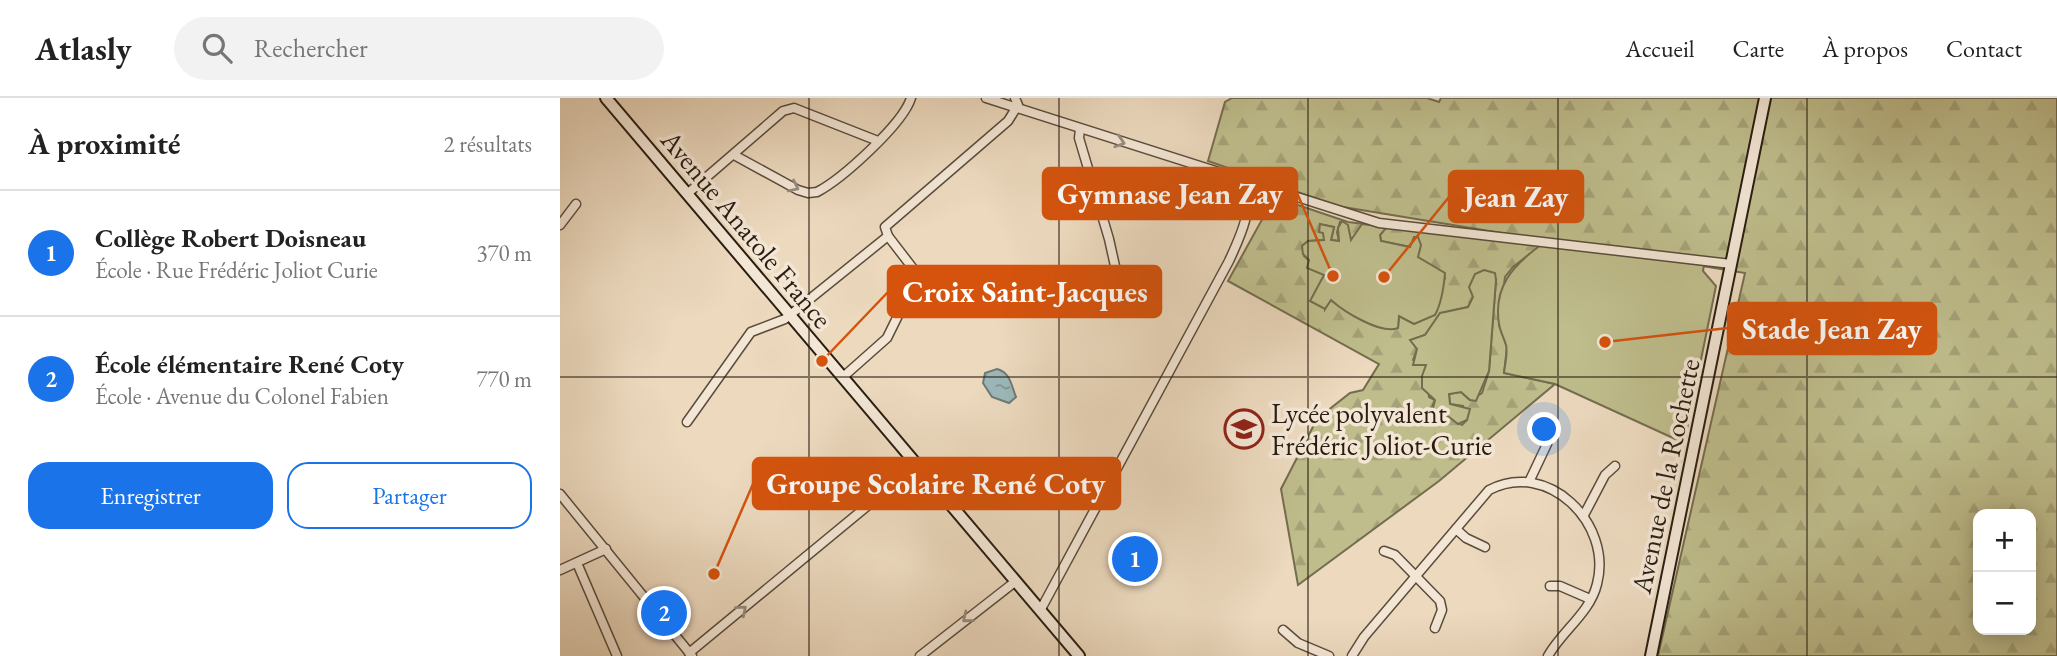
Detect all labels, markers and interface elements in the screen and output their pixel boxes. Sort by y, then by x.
search box [174,17,664,80]
text: Atlasly [35,27,132,70]
icon: search [198,29,236,67]
text: Rechercher [254,31,368,65]
text: Accueil [1625,33,1695,64]
text: Carte [1733,33,1784,64]
text: À propos [1822,33,1908,64]
text: Contact [1946,33,2022,64]
street label: Avenue Anatole France [653,122,841,336]
text: À proximité [28,124,180,163]
text: 2 résultats [444,129,532,159]
one-way arrow [1114,134,1126,148]
callout: Gymnase Jean Zay [1043,168,1297,219]
callout: Jean Zay [1449,171,1583,222]
text: Gymnase Jean Zay [1057,174,1284,213]
text: Jean Zay [1460,177,1569,216]
one-way arrow [787,179,799,193]
text: Collège Robert Doisneau [95,221,366,255]
text: 1 [45,238,57,268]
text: 370 m [476,238,532,268]
text: École · Rue Frédéric Joliot Curie [95,255,378,285]
callout: Croix Saint-Jacques [888,266,1161,317]
text: Croix Saint-Jacques [902,272,1148,311]
callout: Stade Jean Zay [1728,303,1936,354]
text: Stade Jean Zay [1742,309,1923,348]
text: École élémentaire René Coty [95,347,404,381]
street label: Avenue de la Rochette [1622,355,1707,598]
text: 2 [45,364,57,394]
text: 770 m [476,364,532,394]
text: École · Avenue du Colonel Fabien [95,381,389,411]
place label: Lycée polyvalent Frédéric Joliot-Curie [1271,395,1492,463]
school or university icon: Lycée polyvalent Frédéric Joliot-Curie [1223,408,1265,450]
your location [1527,412,1561,446]
callout: Groupe Scolaire René Coty [753,458,1120,509]
button: Enregistrer [28,462,273,529]
button: Partager [287,462,532,529]
text: Groupe Scolaire René Coty [767,464,1106,503]
map controls [1973,509,2036,635]
button: + [1973,509,2036,572]
pin: 1 [1112,533,1158,585]
button: − [1973,572,2036,635]
pin: 2 [641,587,687,639]
one-way arrow [734,605,746,618]
one-way arrow [963,610,976,622]

